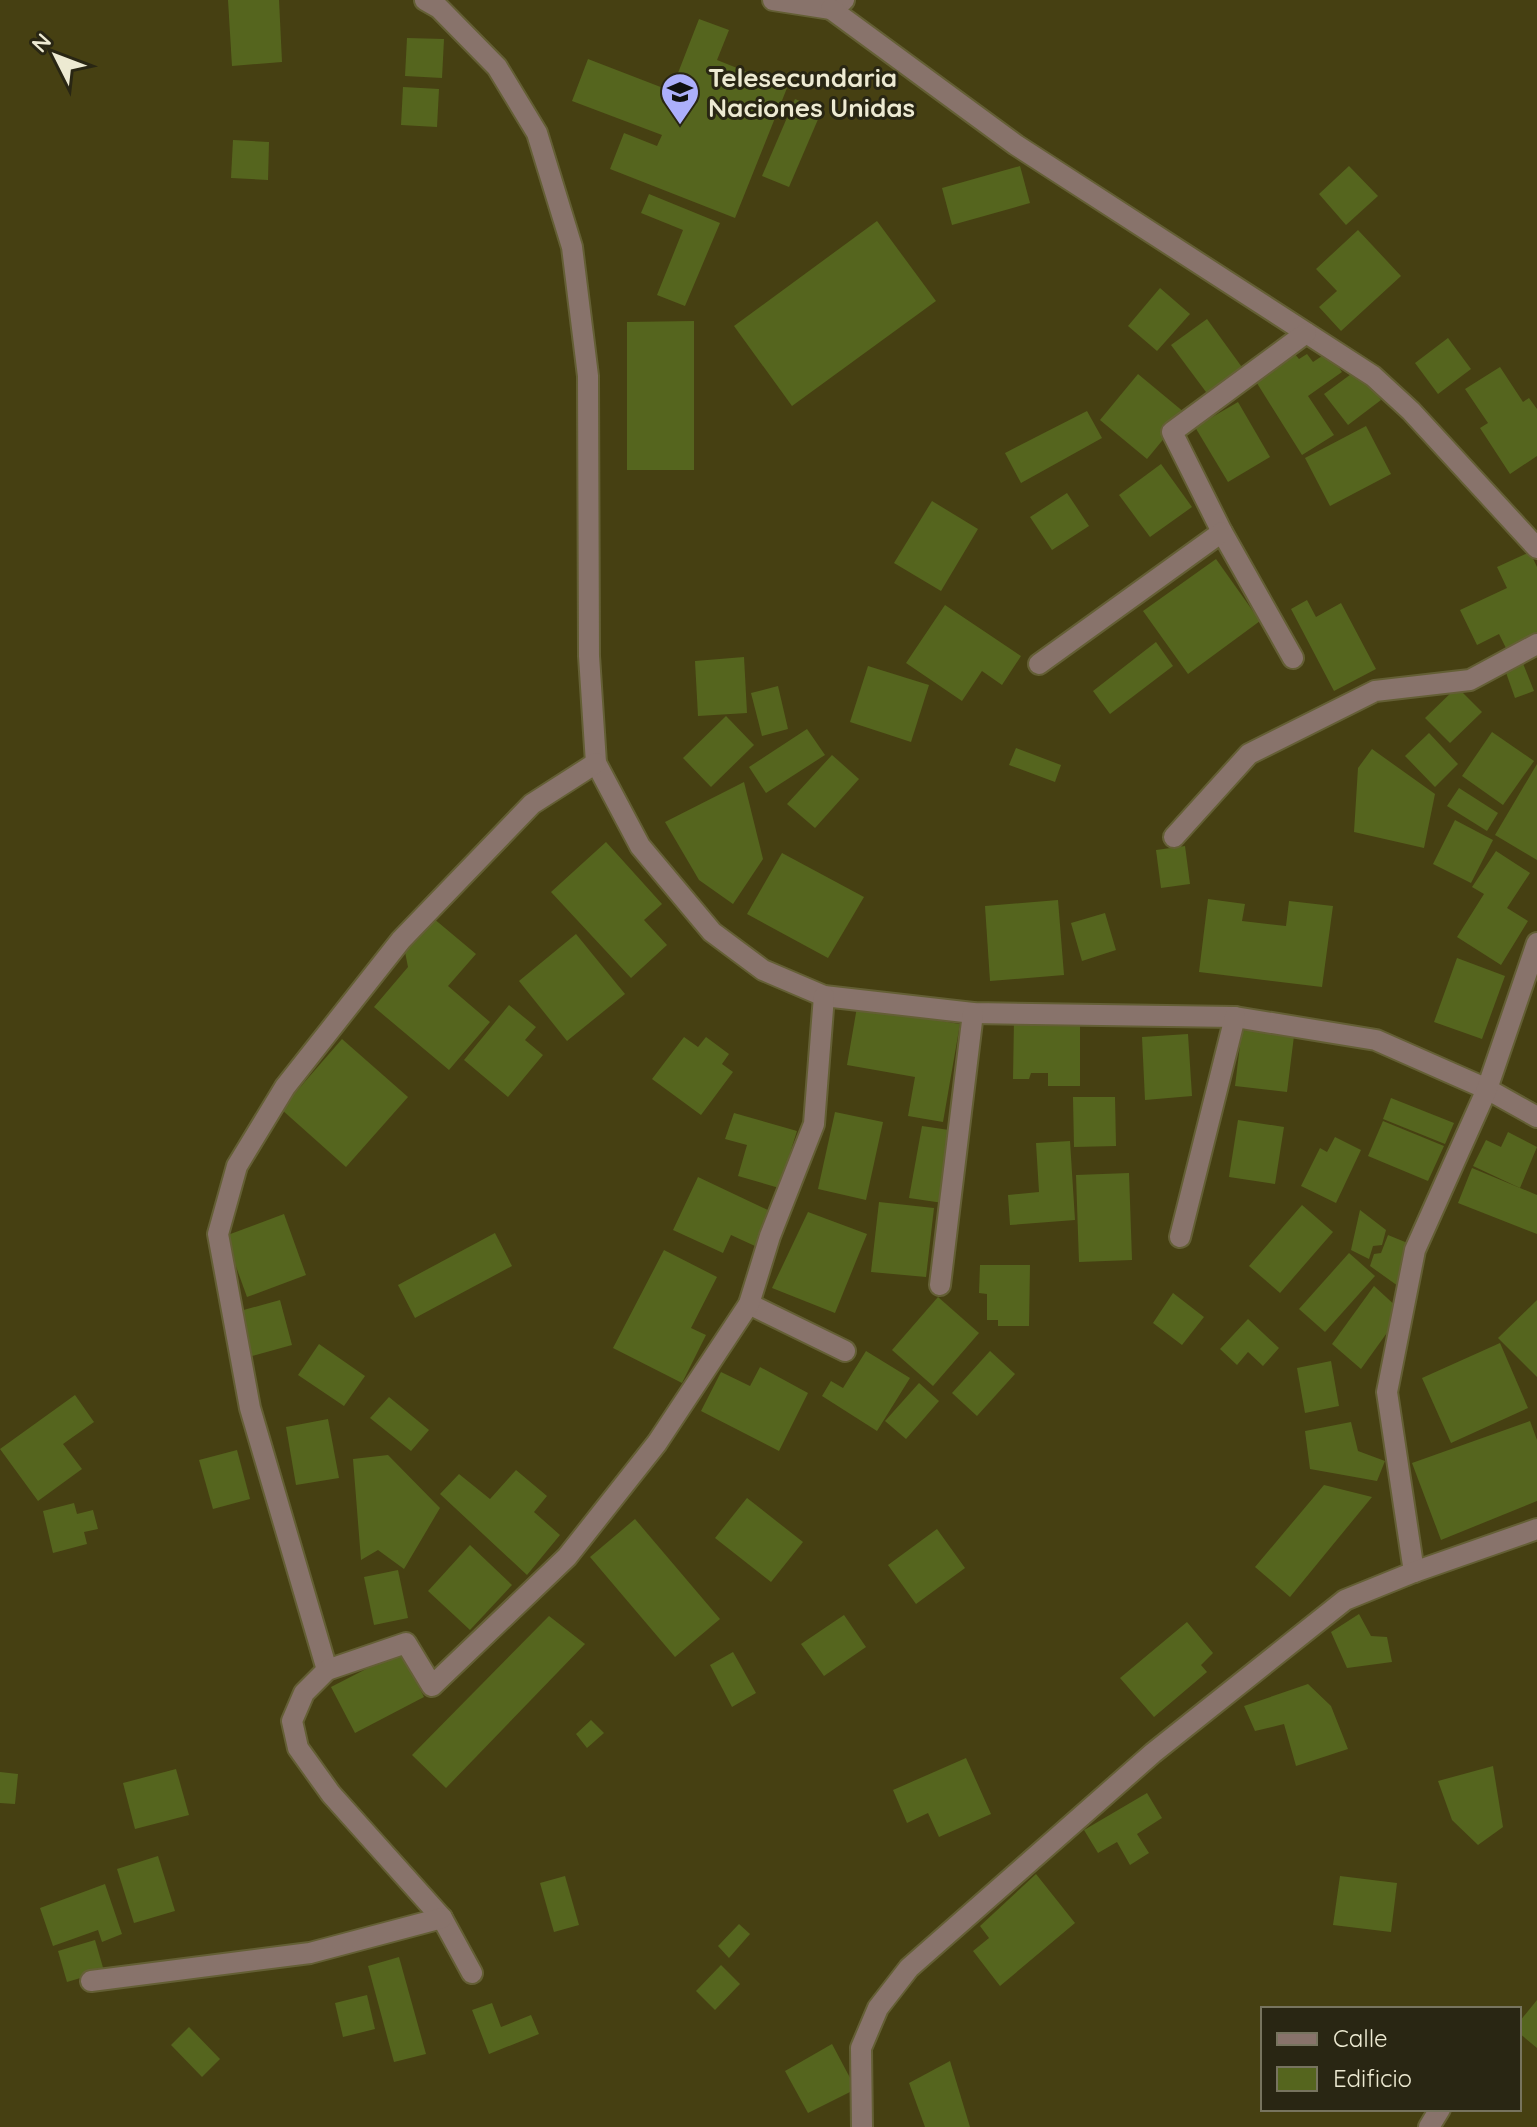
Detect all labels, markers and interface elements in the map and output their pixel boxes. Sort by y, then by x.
north arrow [16,16,96,96]
text: N [25,27,57,58]
place label: Telesecundaria Naciones Unidas [708,61,915,124]
school or university icon: Telesecundaria Naciones Unidas [659,71,701,126]
legend [1261,2007,1521,2111]
text: Calle [1333,2023,1388,2053]
text: Edificio [1333,2063,1412,2093]

